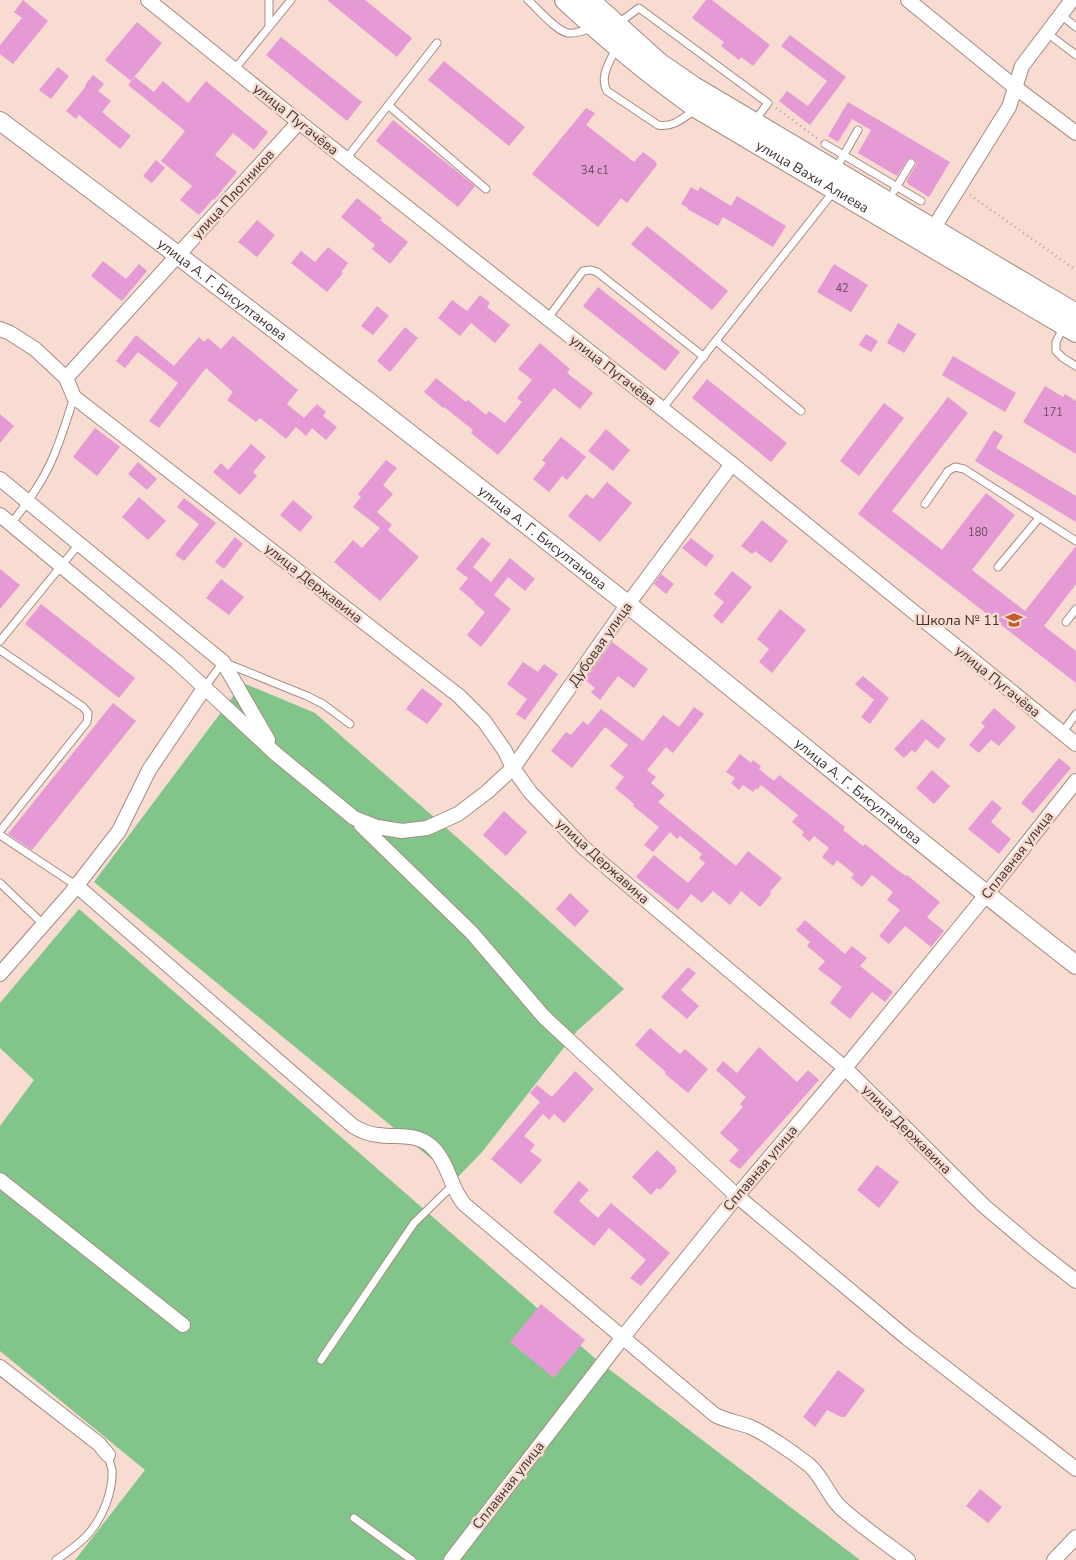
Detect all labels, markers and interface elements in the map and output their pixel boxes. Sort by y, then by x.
street label: улица Пугачёва [249,79,342,160]
street label: улица Вахи Алиева [752,136,872,218]
street label: улица Плотников [188,145,279,243]
house number: 34 с1 [581,163,609,178]
street label: улица А. Г. Бисултанова [153,234,291,345]
house number: 42 [835,281,849,296]
street label: улица Пугачёва [566,331,660,410]
house number: 171 [1043,405,1063,420]
street label: улица А. Г. Бисултанова [474,481,611,594]
house number: 180 [968,525,988,540]
street label: улица Державина [261,539,367,628]
street label: Дубовая улица [564,598,637,690]
school or university icon: Школа № 11 [1004,610,1024,630]
place label: Школа № 11 [915,611,1000,630]
street label: улица Пугачёва [951,641,1044,722]
street label: улица А. Г. Бисултанова [791,734,926,849]
street label: Сплавная улица [977,807,1058,903]
street label: улица Державина [552,814,653,908]
street label: улица Державина [858,1080,956,1178]
street label: Сплавная улица [719,1121,802,1215]
street label: Сплавная улица [468,1437,549,1533]

